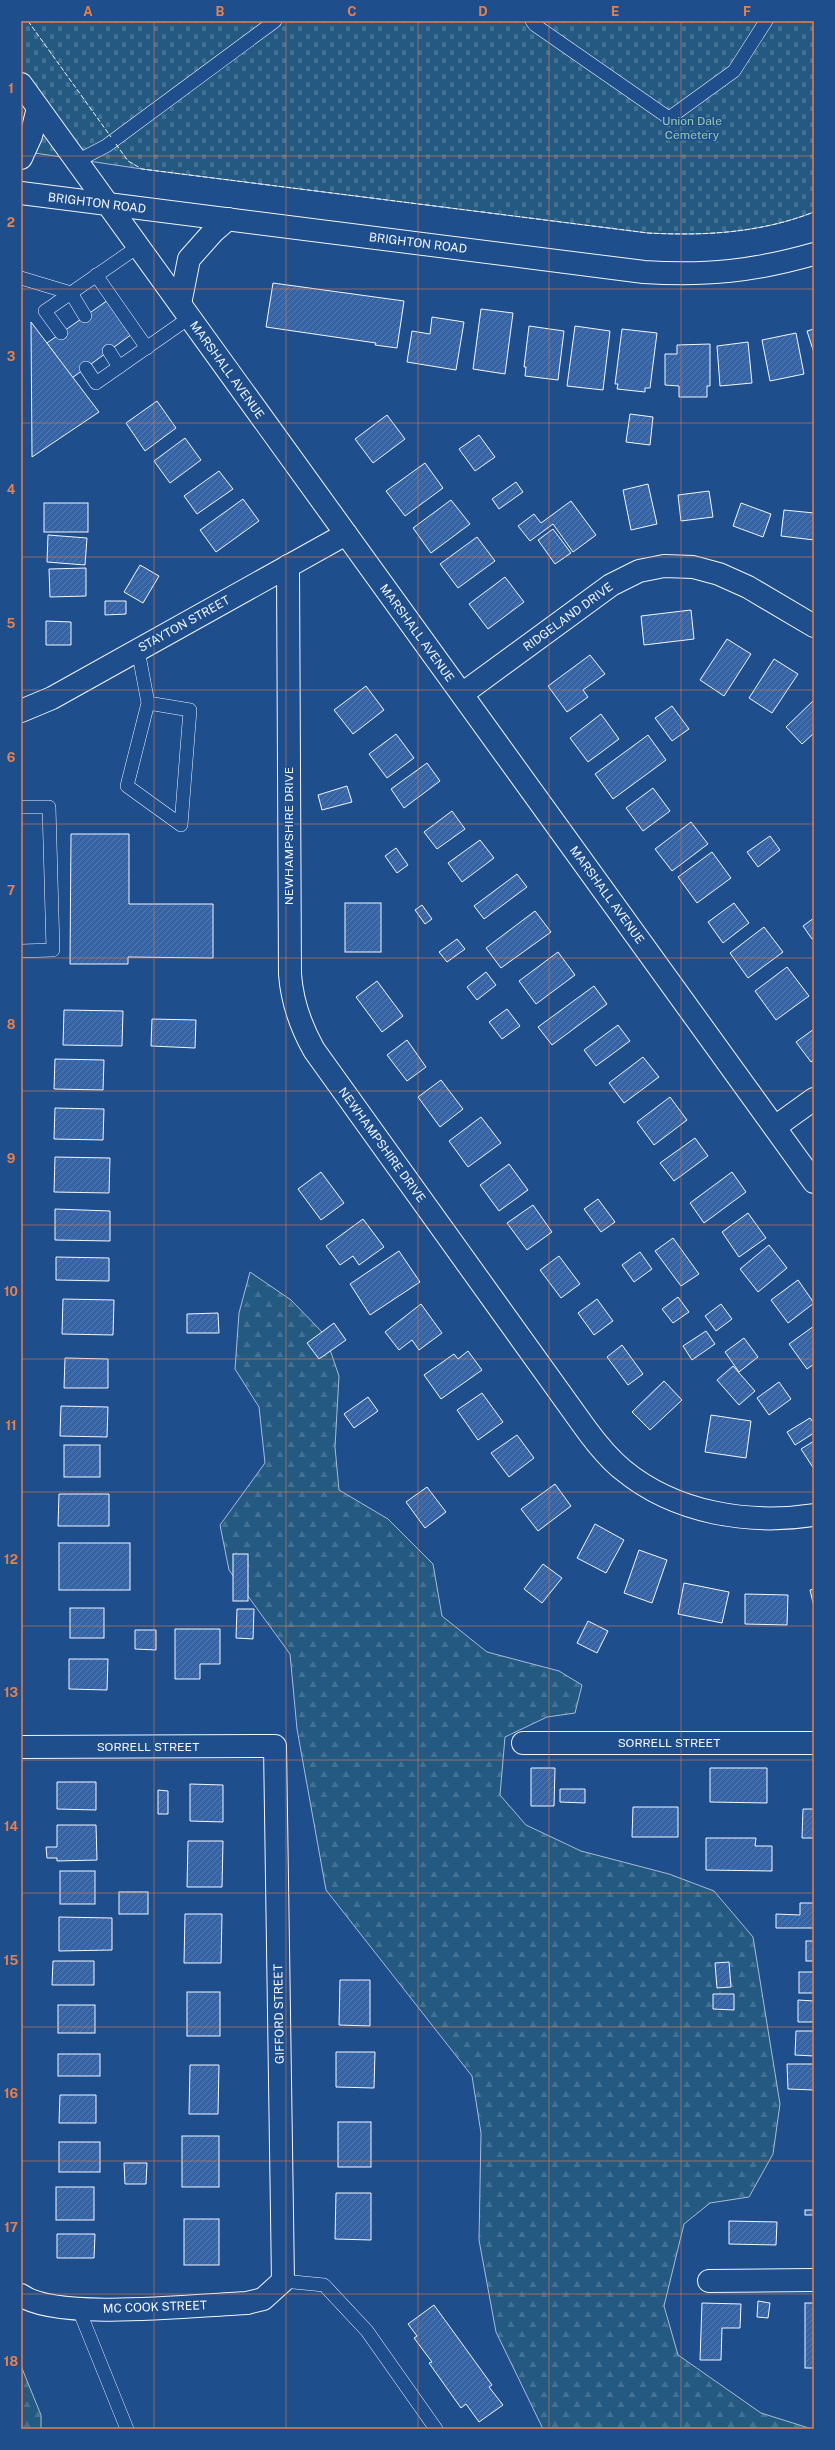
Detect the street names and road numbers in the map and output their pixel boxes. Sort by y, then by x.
street label: BRIGHTON ROAD [47,190,147,216]
street label: BRIGHTON ROAD [368,230,468,256]
street label: MARSHALL AVENUE [187,319,267,421]
street label: RIDGELAND DRIVE [520,580,616,654]
street label: MARSHALL AVENUE [377,582,457,684]
street label: STAYTON STREET [136,593,232,655]
street label: NEWHAMPSHIRE DRIVE [282,767,296,905]
street label: MARSHALL AVENUE [567,844,647,946]
street label: NEWHAMPSHIRE DRIVE [336,1085,428,1205]
street label: SORRELL STREET [618,1736,720,1750]
street label: SORRELL STREET [97,1740,199,1754]
street label: GIFFORD STREET [271,1964,287,2064]
street label: MC COOK STREET [103,2298,207,2316]

